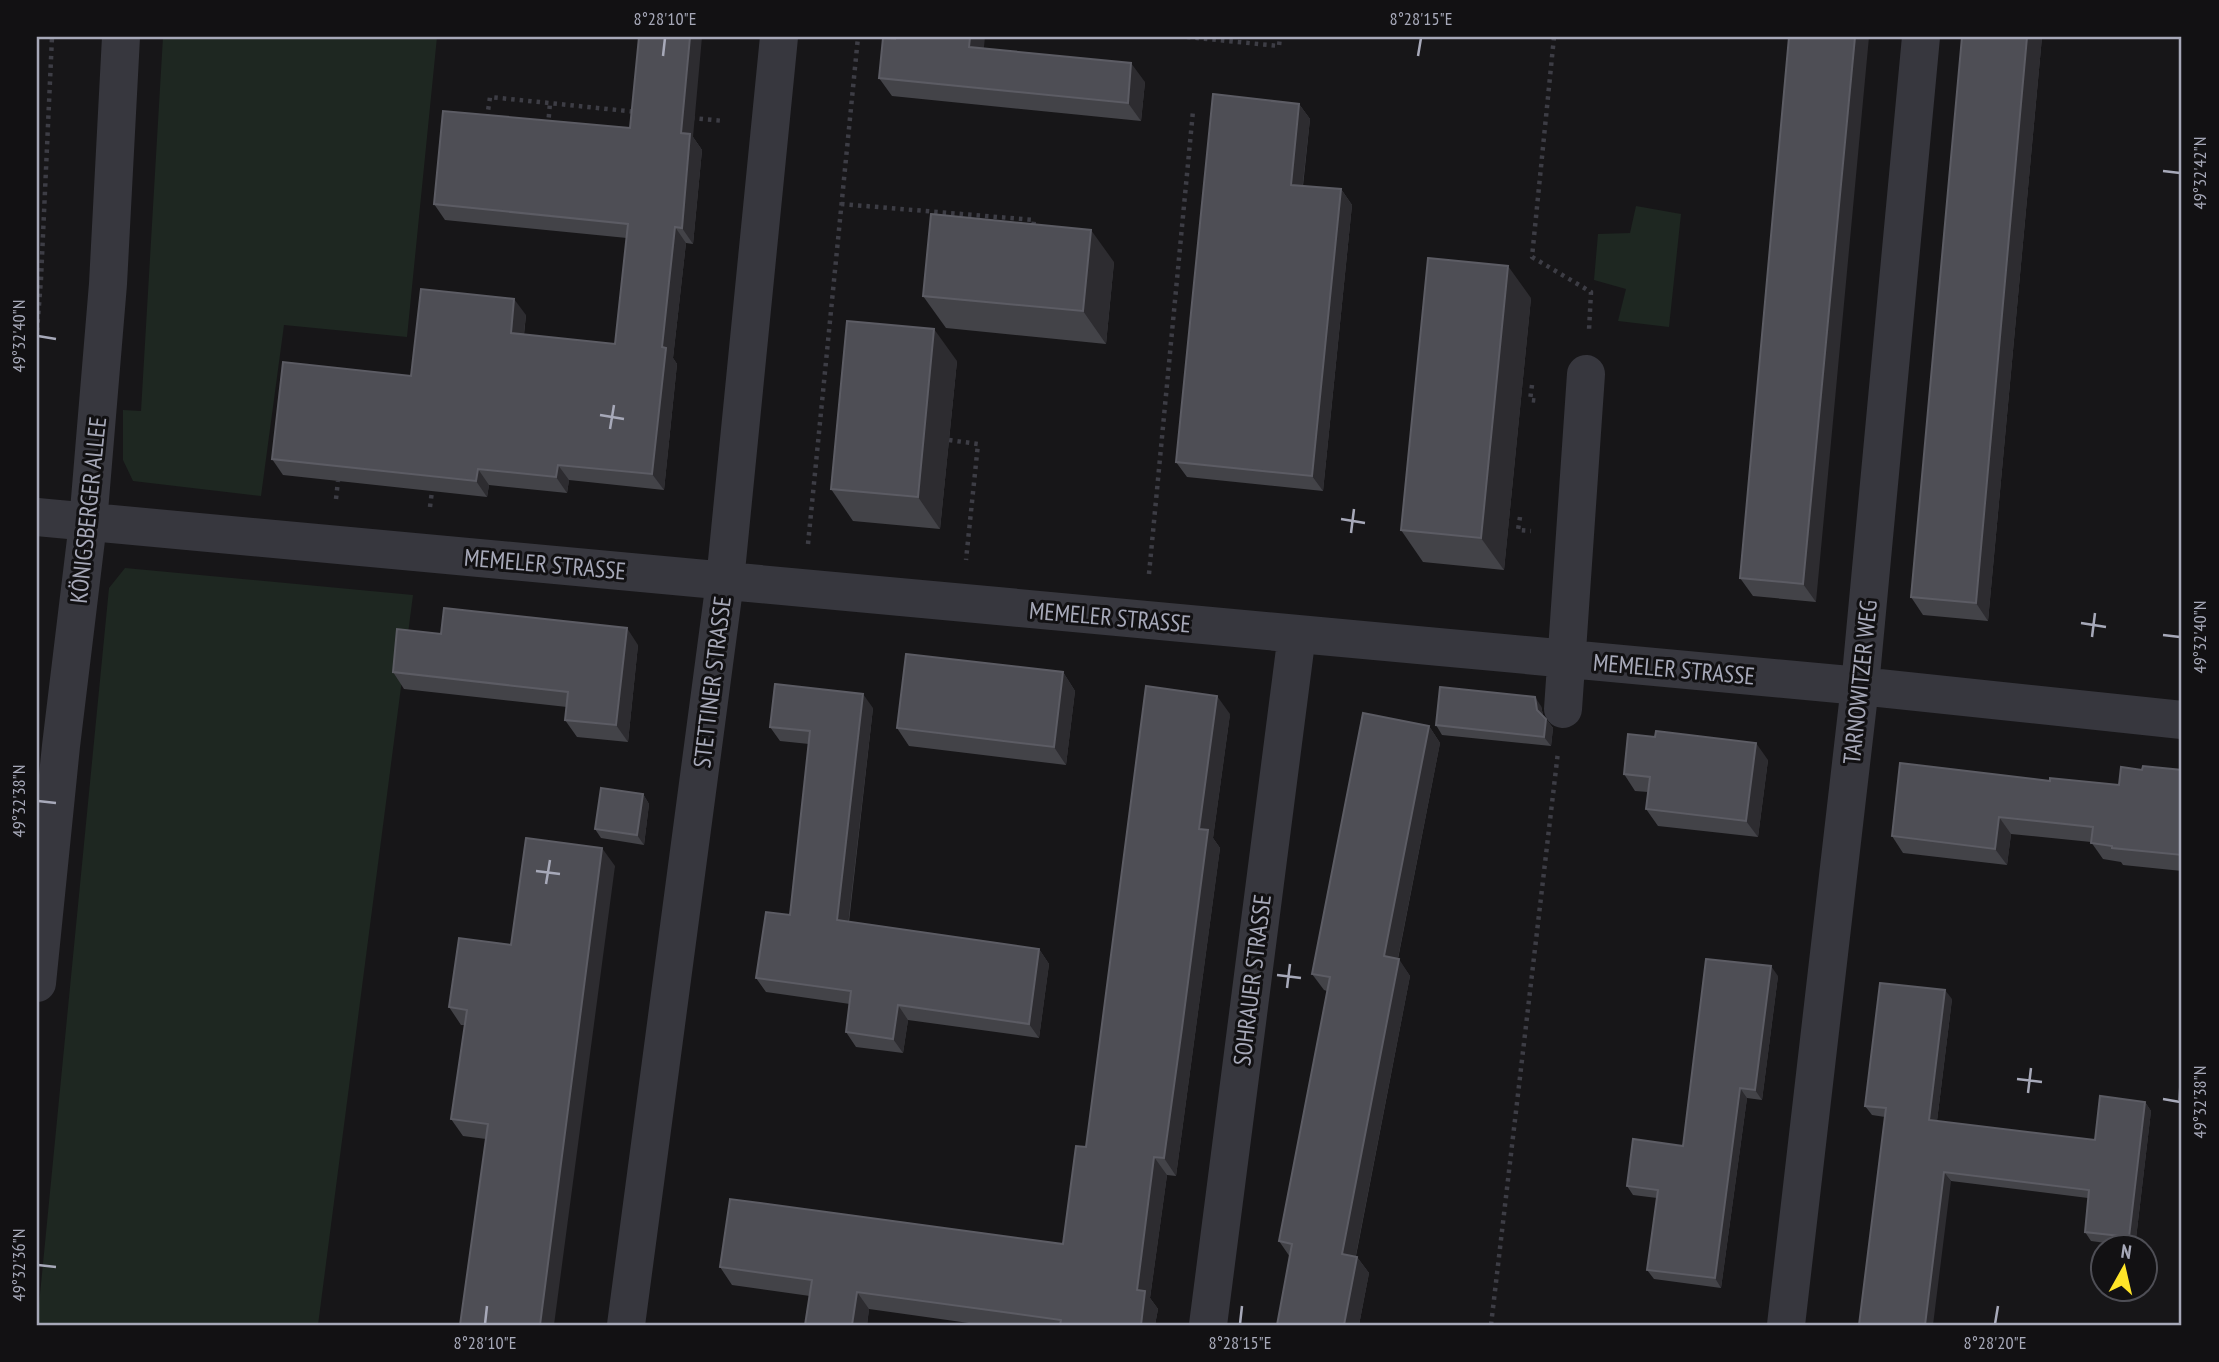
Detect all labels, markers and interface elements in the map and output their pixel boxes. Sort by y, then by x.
text: 8°28'10"E [634,7,696,30]
text: 8°28'15"E [1390,7,1452,30]
text: 49°32'42"N [2188,137,2211,209]
text: 49°32'40"N [7,300,30,372]
street label: KÖNIGSBERGER ALLEE [63,415,113,605]
street label: MEMELER STRASSE [463,541,627,587]
street label: STETTINER STRASSE [686,594,738,770]
street label: MEMELER STRASSE [1028,594,1192,640]
street label: TARNOWITZER WEG [1836,598,1884,766]
text: 49°32'40"N [2188,601,2211,673]
street label: MEMELER STRASSE [1592,646,1756,692]
text: 49°32'38"N [7,765,30,837]
street label: SOHRAUER STRASSE [1226,893,1278,1067]
text: 49°32'38"N [2188,1066,2211,1138]
text: 49°32'36"N [7,1229,30,1301]
north arrow [2090,1232,2160,1302]
text: N [2120,1239,2133,1264]
text: 8°28'10"E [454,1331,516,1354]
text: 8°28'15"E [1209,1331,1271,1354]
text: 8°28'20"E [1964,1331,2026,1354]

